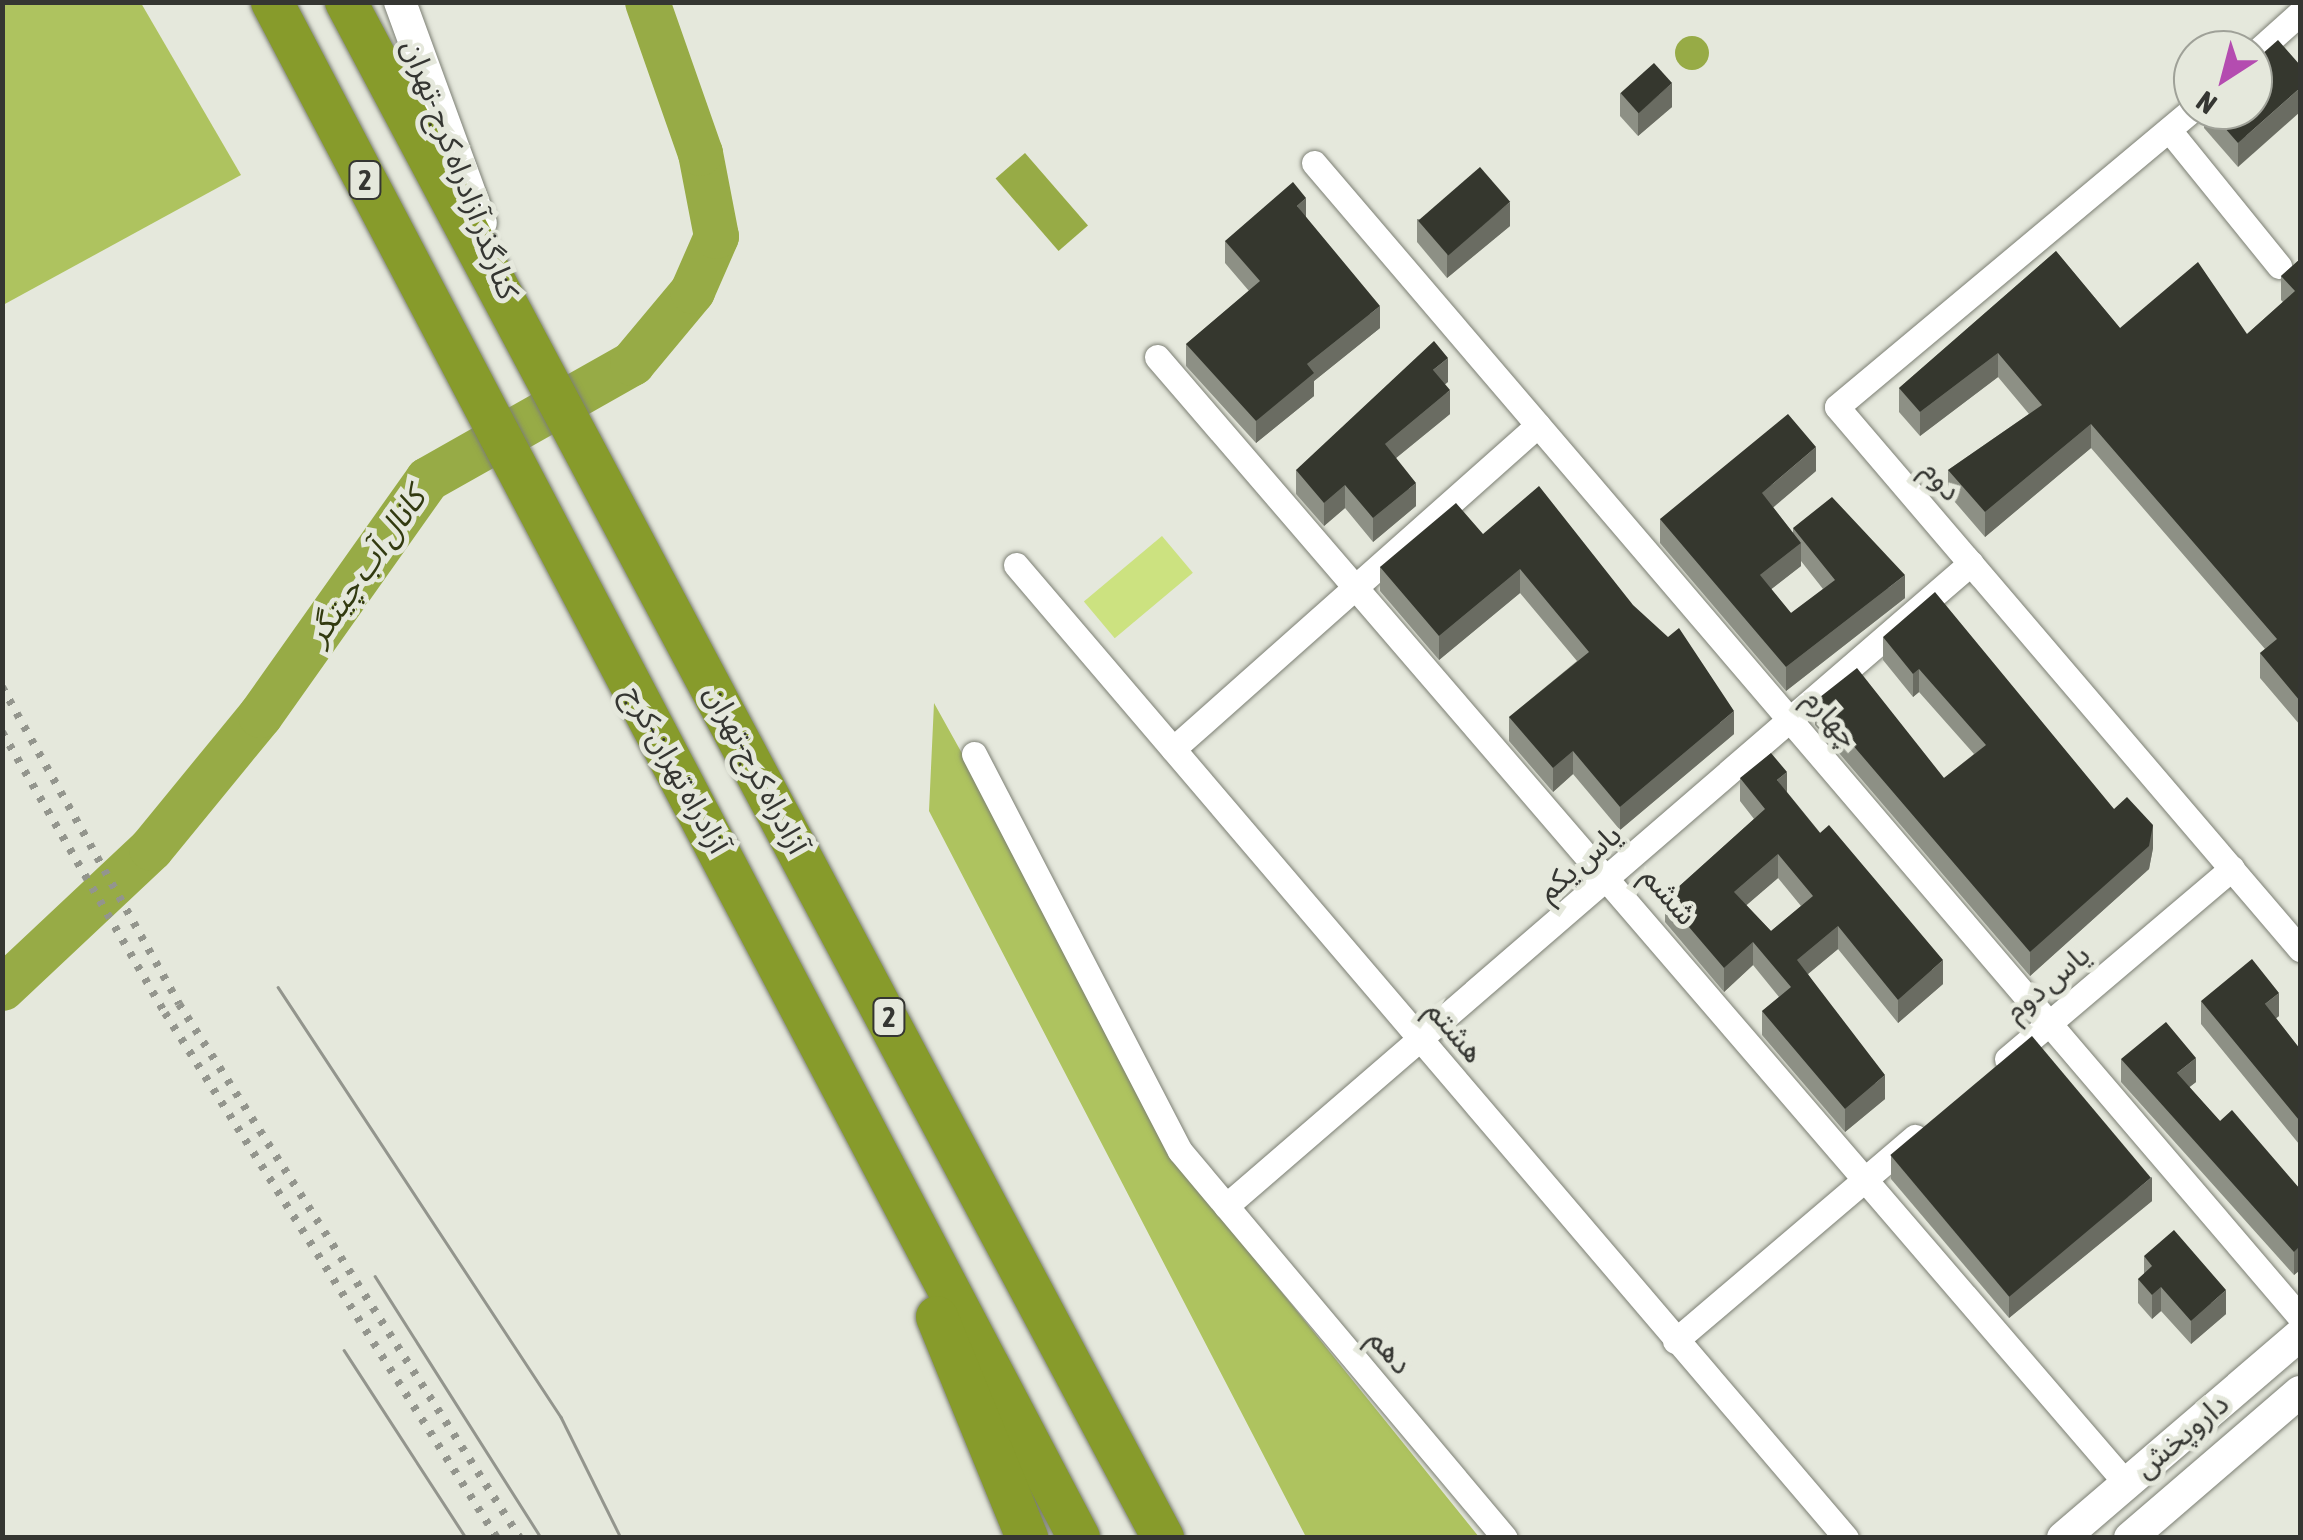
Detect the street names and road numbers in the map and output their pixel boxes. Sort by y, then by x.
street label: کنارگذر آزادراه کرج -تهران [395,34,527,304]
road number: 2 [348,157,382,203]
street label: دوم [1915,452,1969,508]
street label: آزادراه کرج-تهران [697,678,817,860]
street label: آزادراه تهران-کرج [616,679,738,859]
street label: چهارم [1797,681,1867,755]
street label: یاس یکم [1530,816,1628,908]
street label: ششم [1635,858,1705,932]
street label: یاس دوم [1997,936,2097,1028]
street label: هشتم [1419,992,1493,1070]
road number: 2 [872,994,906,1040]
street label: دهم [1362,1321,1420,1381]
street label: داروپخش [2127,1385,2235,1485]

